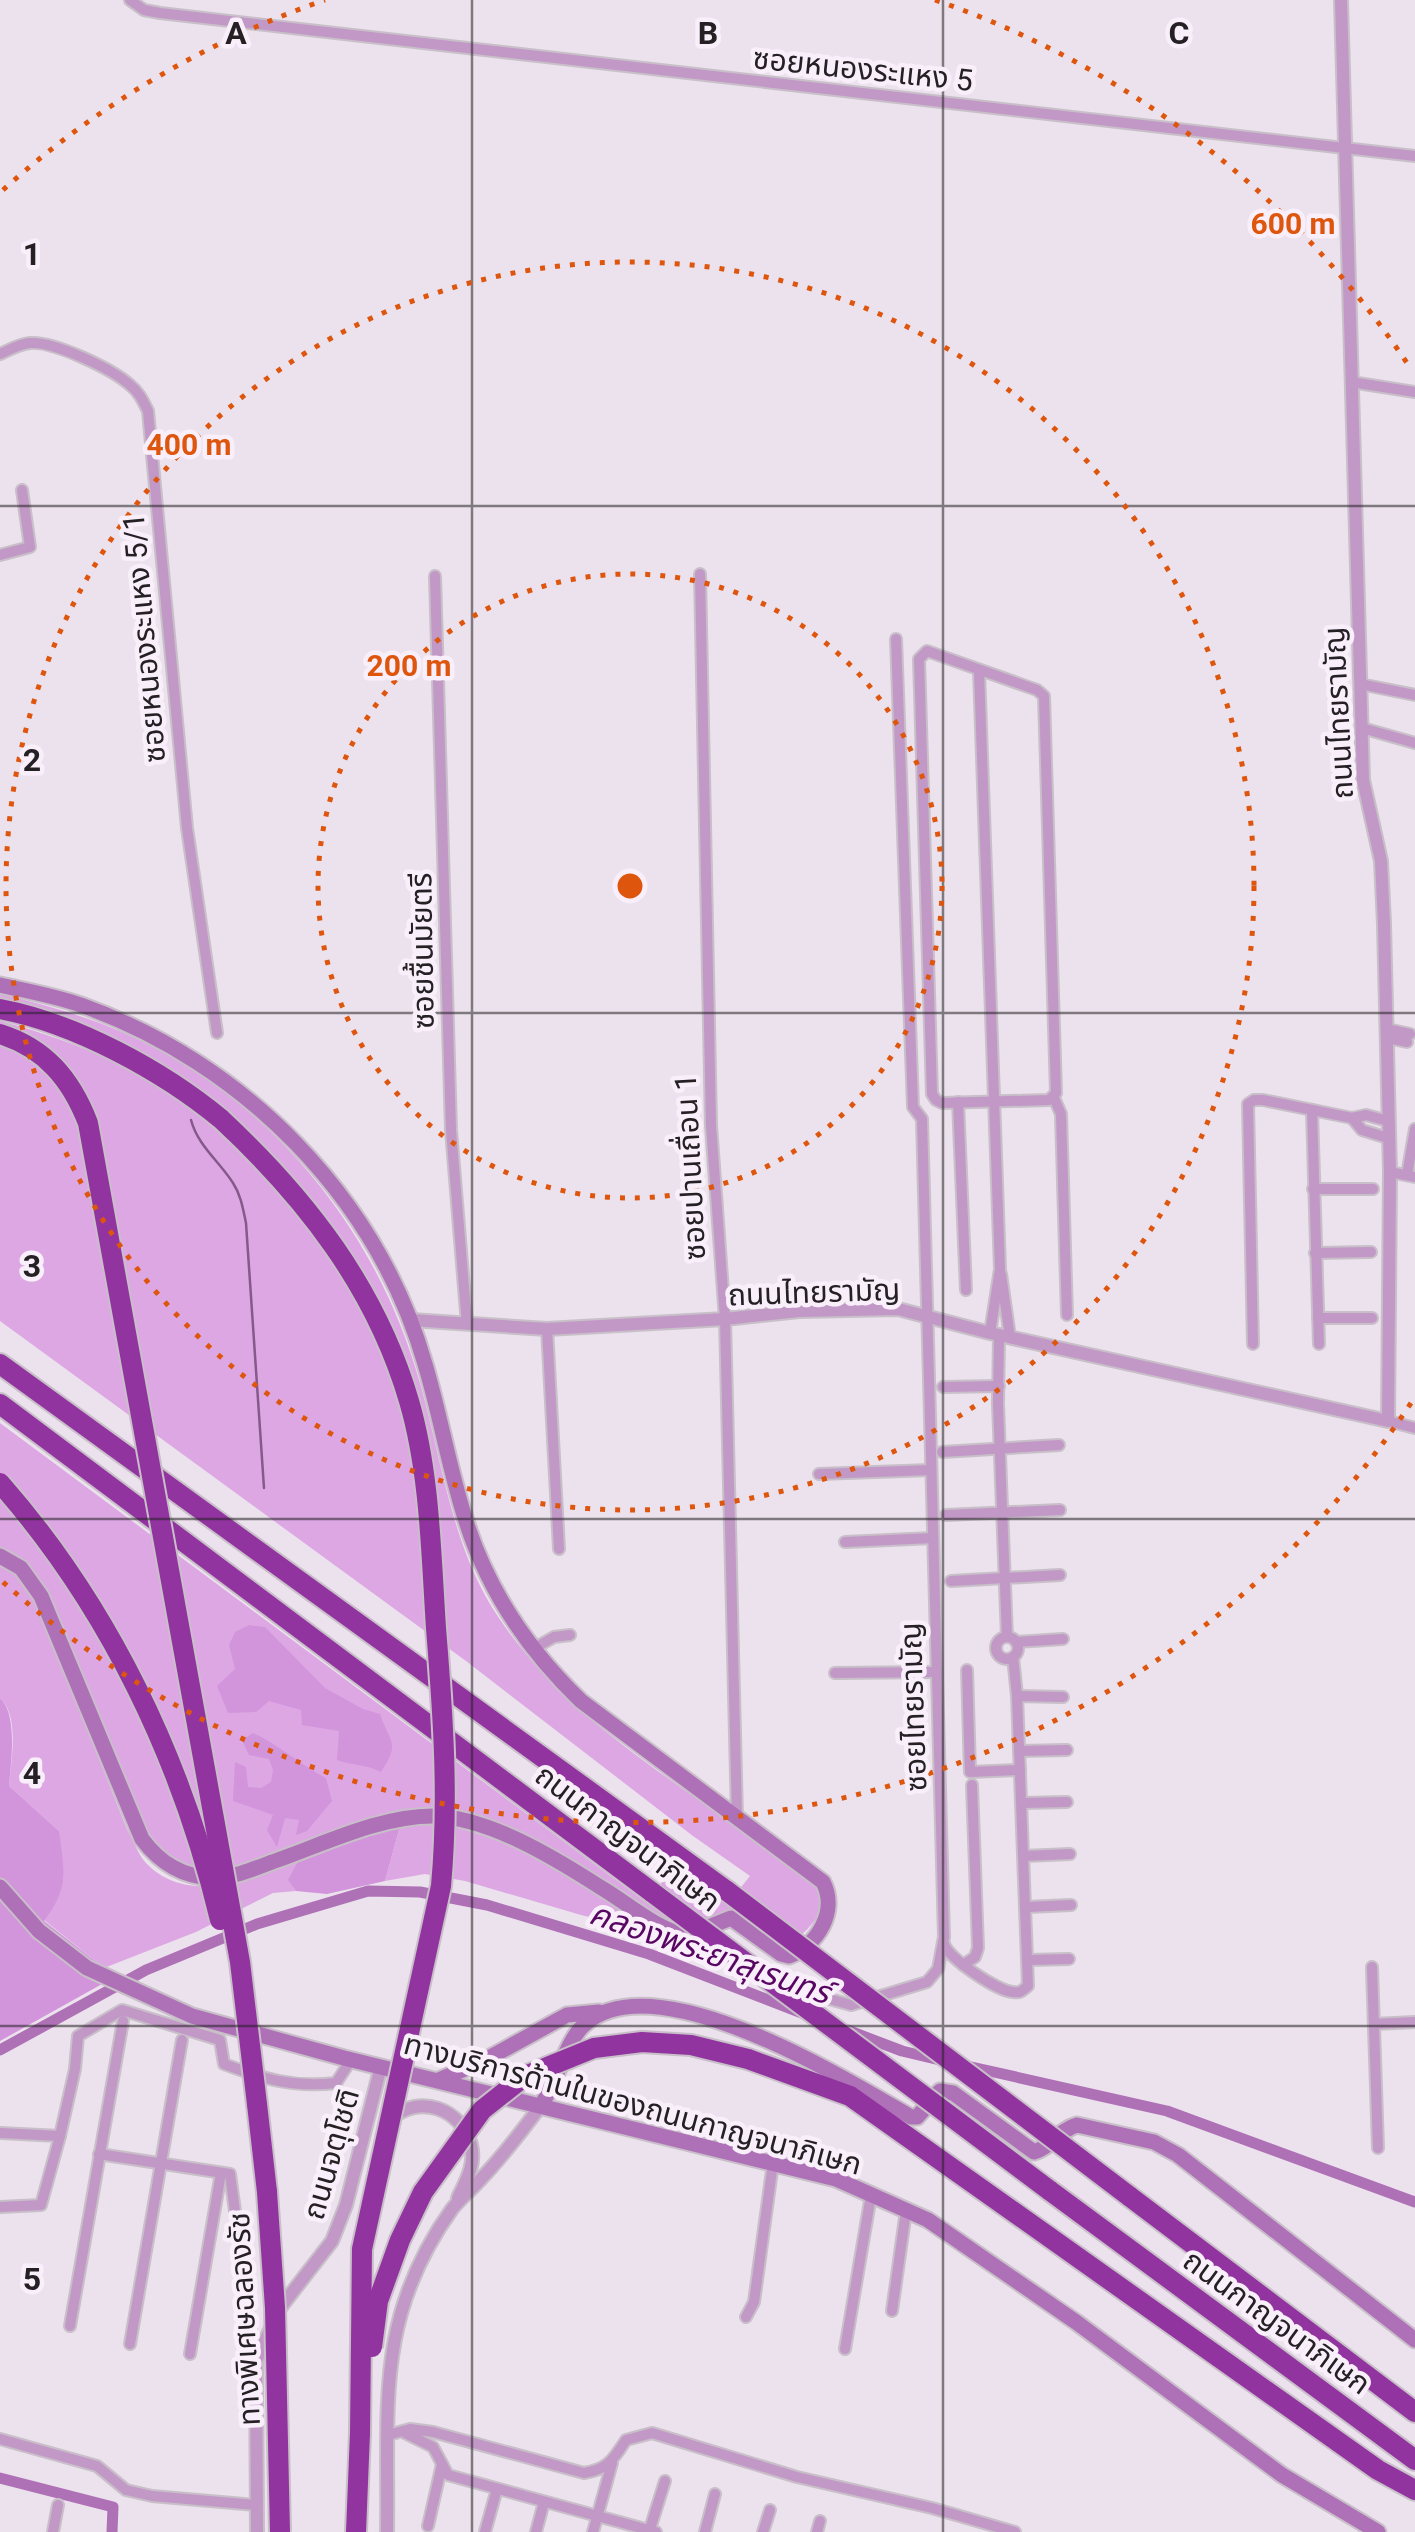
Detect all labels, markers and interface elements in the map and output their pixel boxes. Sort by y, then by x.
text: A [225,14,247,52]
text: B [698,14,718,52]
text: C [1169,14,1189,52]
street label: ซอยหนองระแหง 5 [751,40,975,98]
text: 600 m [1250,206,1336,241]
text: 1 [23,235,41,273]
text: 400 m [146,427,232,462]
street label: ซอยหนองระแหง 5/1 [116,512,172,764]
street label: ถนนไทยรามัญ [1316,626,1360,800]
text: 200 m [366,648,452,683]
text: 2 [23,741,41,779]
centre of rings [612,868,648,904]
street label: ซอยชื้นมัยตรี [400,872,441,1030]
street label: ซอยปานเถื่อน 1 [665,1073,712,1261]
text: 3 [23,1247,41,1285]
street label: ถนนไทยรามัญ [727,1271,901,1313]
street label: ซอยไทยรามัญ [893,1622,933,1792]
text: 4 [23,1754,41,1792]
street label: ถนนกาญจนาภิเษก [529,1757,727,1919]
water label: คลองพระยาสุเรนทร์ [584,1894,842,2015]
street label: ทางบริการด้านในของถนนกาญจนาภิเษก [400,2026,866,2182]
street label: ถนนจตุโชติ [296,2085,367,2224]
street label: ทางพิเศษฉลองรัช [221,2211,267,2427]
street label: ถนนกาญจนาภิเษก [1177,2242,1377,2402]
text: 5 [23,2260,41,2298]

